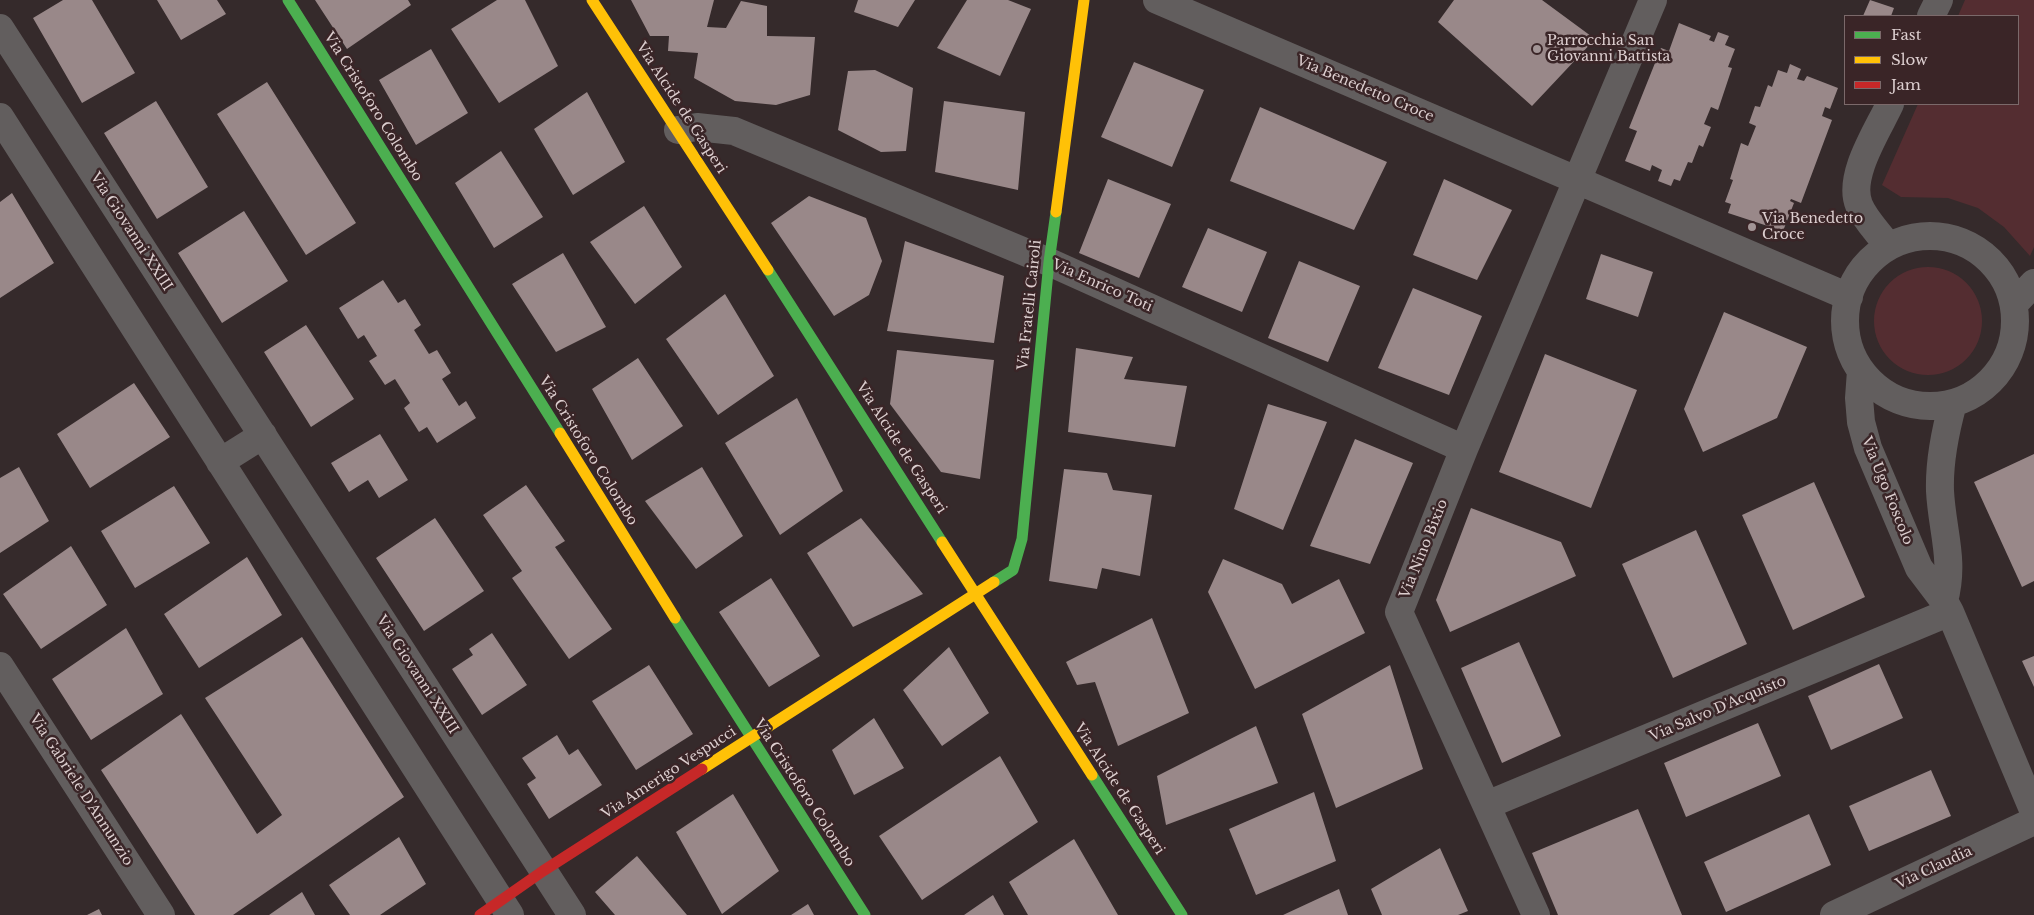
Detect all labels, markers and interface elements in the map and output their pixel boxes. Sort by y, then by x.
legend [1844,15,2019,105]
text: Fast [1891,25,1921,44]
street label: Via Cristoforo Colombo [320,29,426,185]
place label: Parrocchia San Giovanni Battista [1547,33,1670,65]
street label: Via Alcide de Gasperi [632,39,730,177]
marker: Parrocchia San Giovanni Battista [1531,43,1543,55]
text: Slow [1891,50,1928,69]
street label: Via Benedetto Croce [1294,52,1436,126]
text: Jam [1891,75,1921,94]
street label: Via Giovanni XXIII [86,170,176,294]
place label: Via Benedetto Croce [1762,211,1863,243]
marker: Via Benedetto Croce [1746,221,1758,233]
street label: Via Fratelli Cairoli [1015,239,1045,371]
street label: Via Enrico Toti [1049,256,1155,316]
street label: Via Cristoforo Colombo [535,373,641,529]
street label: Via Alcide de Gasperi [852,379,950,517]
street label: Via Ugo Foscolo [1858,434,1916,548]
street label: Via Nino Bixio [1396,497,1452,601]
street label: Via Giovanni XXIII [372,613,462,737]
street label: Via Salvo D'Acquisto [1647,673,1789,745]
street label: Via Gabriele D'Annunzio [26,711,136,869]
street label: Via Cristoforo Colombo [750,716,858,870]
street label: Via Alcide de Gasperi [1070,720,1168,858]
street label: Via Amerigo Vespucci [599,723,739,823]
street label: Via Claudia [1893,843,1975,893]

